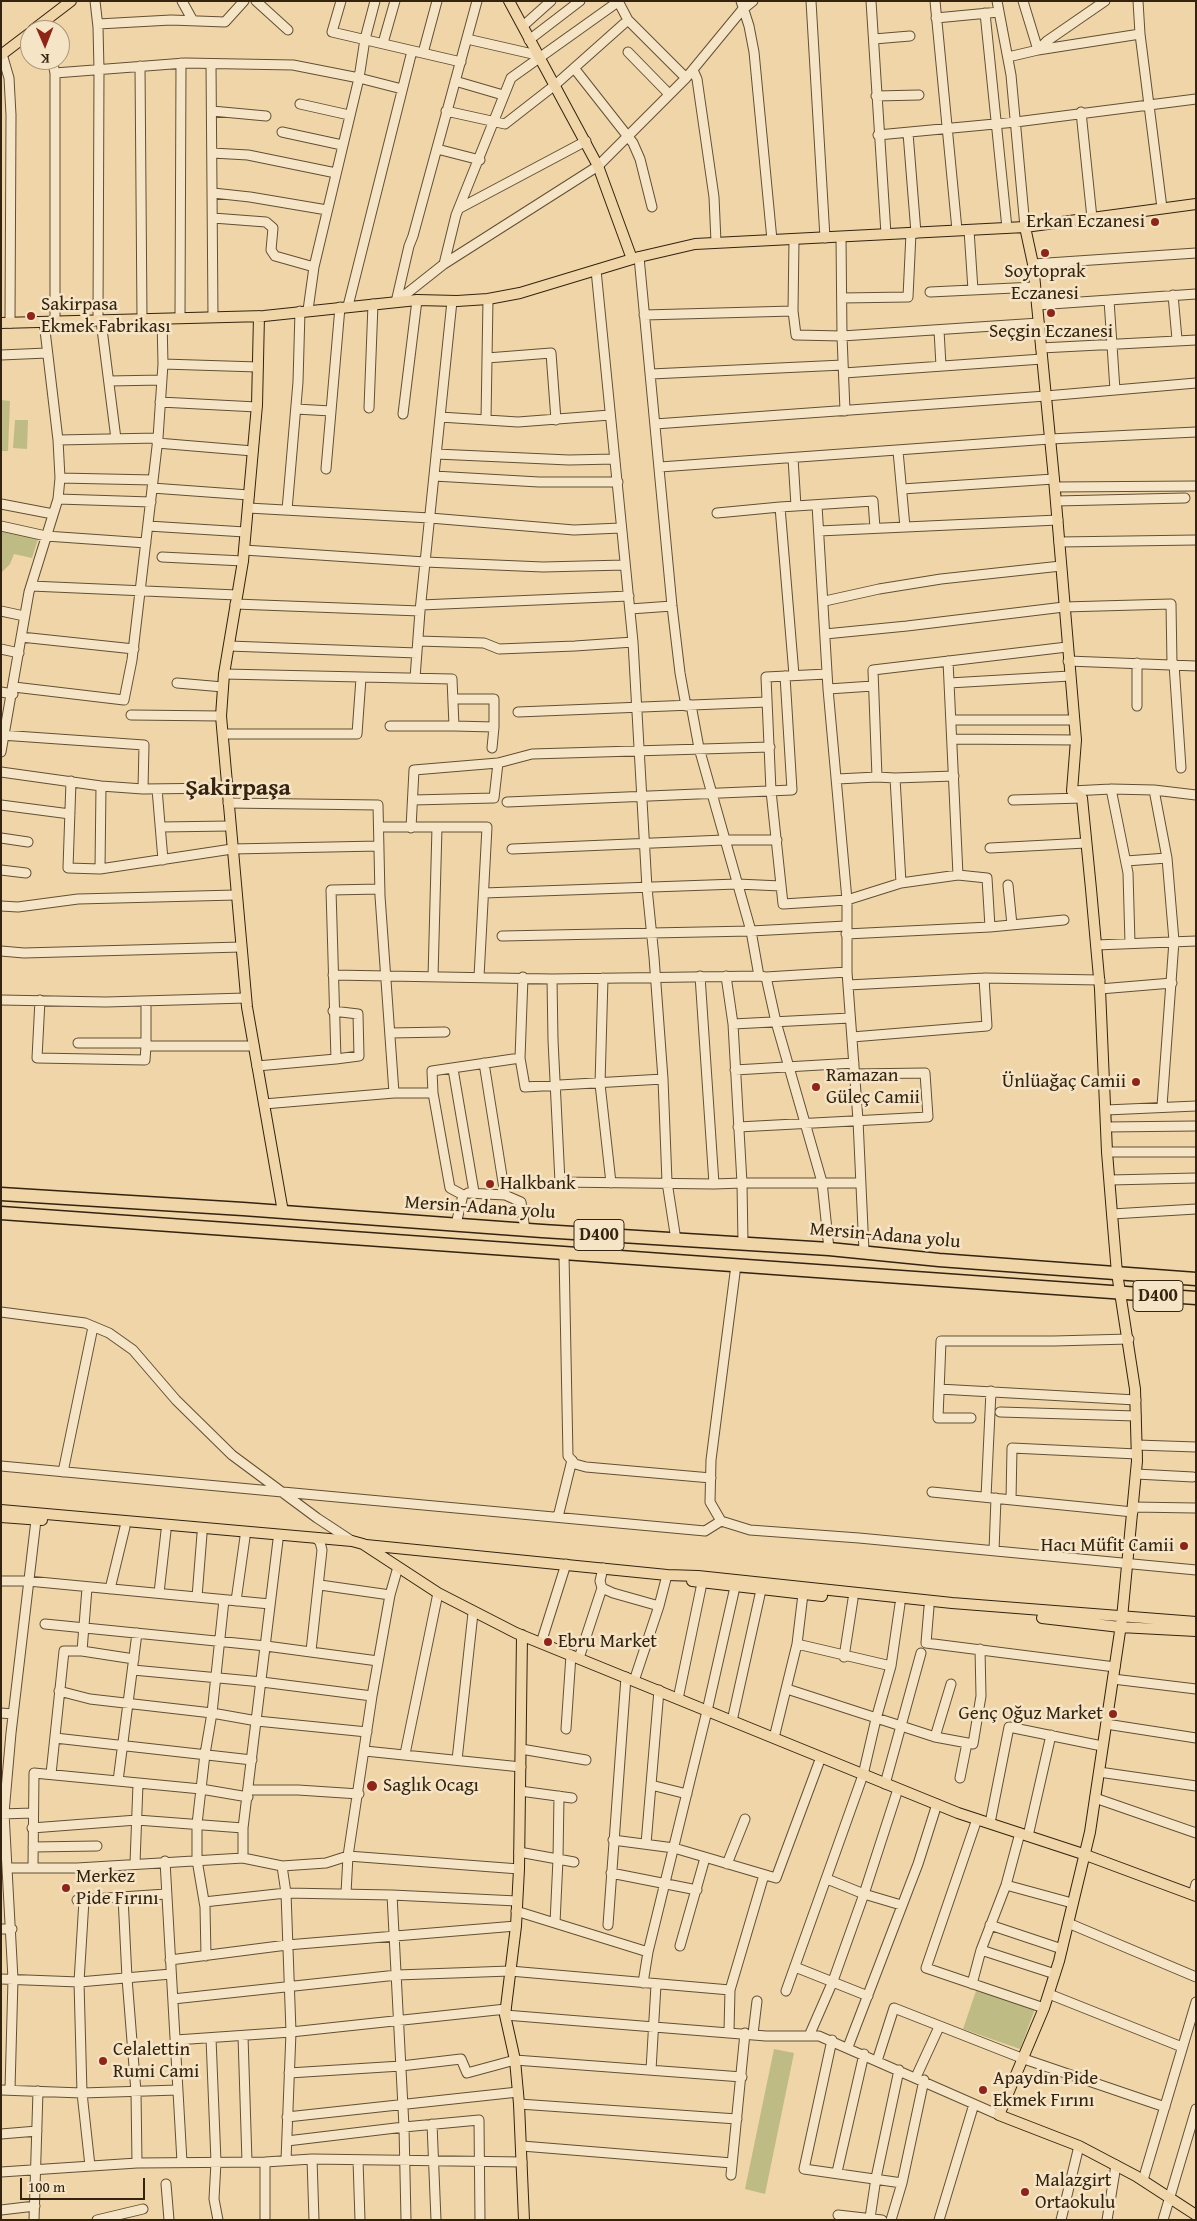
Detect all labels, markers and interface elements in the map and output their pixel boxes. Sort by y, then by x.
north arrow [20,20,70,70]
text: K [41,49,50,69]
place label: Erkan Eczanesi [1026,211,1145,233]
marker: Erkan Eczanesi [1149,216,1161,228]
marker: Soytoprak Eczanesi [1039,247,1051,259]
place label: Soytoprak Eczanesi [1004,261,1086,305]
place label: Sakirpasa Ekmek Fabrikası [41,294,171,338]
marker: Seçgin Eczanesi [1045,307,1057,319]
marker: Sakirpasa Ekmek Fabrikası [25,310,37,322]
place label: Seçgin Eczanesi [989,321,1113,343]
district label: Şakirpaşa [185,775,291,803]
place label: Ramazan Güleç Camii [826,1065,920,1109]
place label: Ünlüağaç Camii [1002,1071,1126,1093]
marker: Ünlüağaç Camii [1130,1076,1142,1088]
marker: Ramazan Güleç Camii [810,1081,822,1093]
place label: Halkbank [500,1173,576,1195]
marker: Halkbank [484,1178,496,1190]
street label: Mersin-Adana yolu [404,1191,556,1225]
street label: Mersin-Adana yolu [809,1218,961,1254]
road number: D400 [574,1220,624,1250]
road number: D400 [1133,1280,1183,1312]
place label: Hacı Müfit Camii [1041,1535,1174,1557]
marker: Hacı Müfit Camii [1178,1540,1190,1552]
place label: Ebru Market [558,1631,657,1653]
marker: Ebru Market [542,1636,554,1648]
place label: Genç Oğuz Market [959,1703,1103,1725]
marker: Genç Oğuz Market [1107,1708,1119,1720]
place label: Saglık Ocagı [383,1775,479,1797]
marker: Saglık Ocagı [365,1779,379,1793]
place label: Merkez Pide Fırını [76,1866,159,1910]
marker: Merkez Pide Fırını [60,1882,72,1894]
place label: Celalettin Rumi Cami [113,2039,199,2083]
marker: Celalettin Rumi Cami [97,2055,109,2067]
place label: Apaydın Pide Ekmek Fırını [993,2068,1098,2112]
marker: Apaydın Pide Ekmek Fırını [977,2084,989,2096]
scale bar [22,2168,148,2200]
place label: Malazgirt Ortaokulu [1035,2170,1115,2214]
text: 100 m [28,2176,65,2197]
marker: Malazgirt Ortaokulu [1019,2186,1031,2198]

